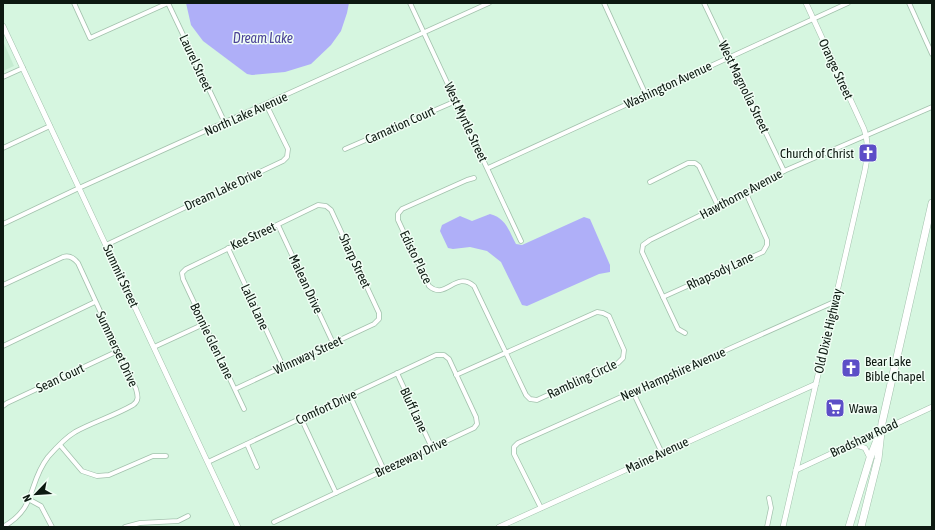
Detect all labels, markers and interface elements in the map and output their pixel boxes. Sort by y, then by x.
water label: Dream Lake [233,30,293,46]
street label: Laurel Street [176,32,216,94]
street label: Orange Street [815,36,857,102]
street label: West Magnolia Street [715,38,773,136]
street label: Washington Avenue [622,58,714,112]
street label: West Myrtle Street [441,80,491,164]
street label: North Lake Avenue [202,89,290,139]
street label: Carnation Court [363,103,437,147]
church icon: Church of Christ [857,142,879,164]
place label: Church of Christ [780,146,854,161]
street label: Dream Lake Drive [182,164,264,213]
street label: Hawthorne Avenue [697,166,785,222]
street label: Kee Street [228,219,278,253]
street label: Edisto Place [397,228,435,286]
street label: Sharp Street [336,231,374,291]
street label: Summit Street [100,242,142,310]
street label: Rhapsody Lane [684,249,756,293]
street label: Malean Drive [286,252,326,316]
street label: Lalla Lane [238,282,272,332]
street label: Old Dixie Highway [811,287,845,375]
street label: Bonnie Glen Lane [187,300,237,382]
street label: Summerset Drive [93,309,141,389]
street label: Winnway Street [271,332,345,378]
street label: New Hampshire Avenue [618,344,728,404]
place label: Bear Lake Bible Chapel [865,354,926,384]
street label: Rambling Circle [545,356,619,402]
church icon: Bear Lake Bible Chapel [840,357,862,379]
street label: Sean Court [34,360,87,396]
street label: Bluff Lane [397,385,431,435]
street label: Comfort Drive [293,386,359,428]
supermarket icon: Wawa [824,397,846,419]
place label: Wawa [849,401,878,416]
street label: Bradshaw Road [828,416,900,460]
street label: Breezeway Drive [372,434,450,480]
street label: Maine Avenue [623,434,691,476]
north arrow [16,474,56,514]
text: N [20,493,34,504]

